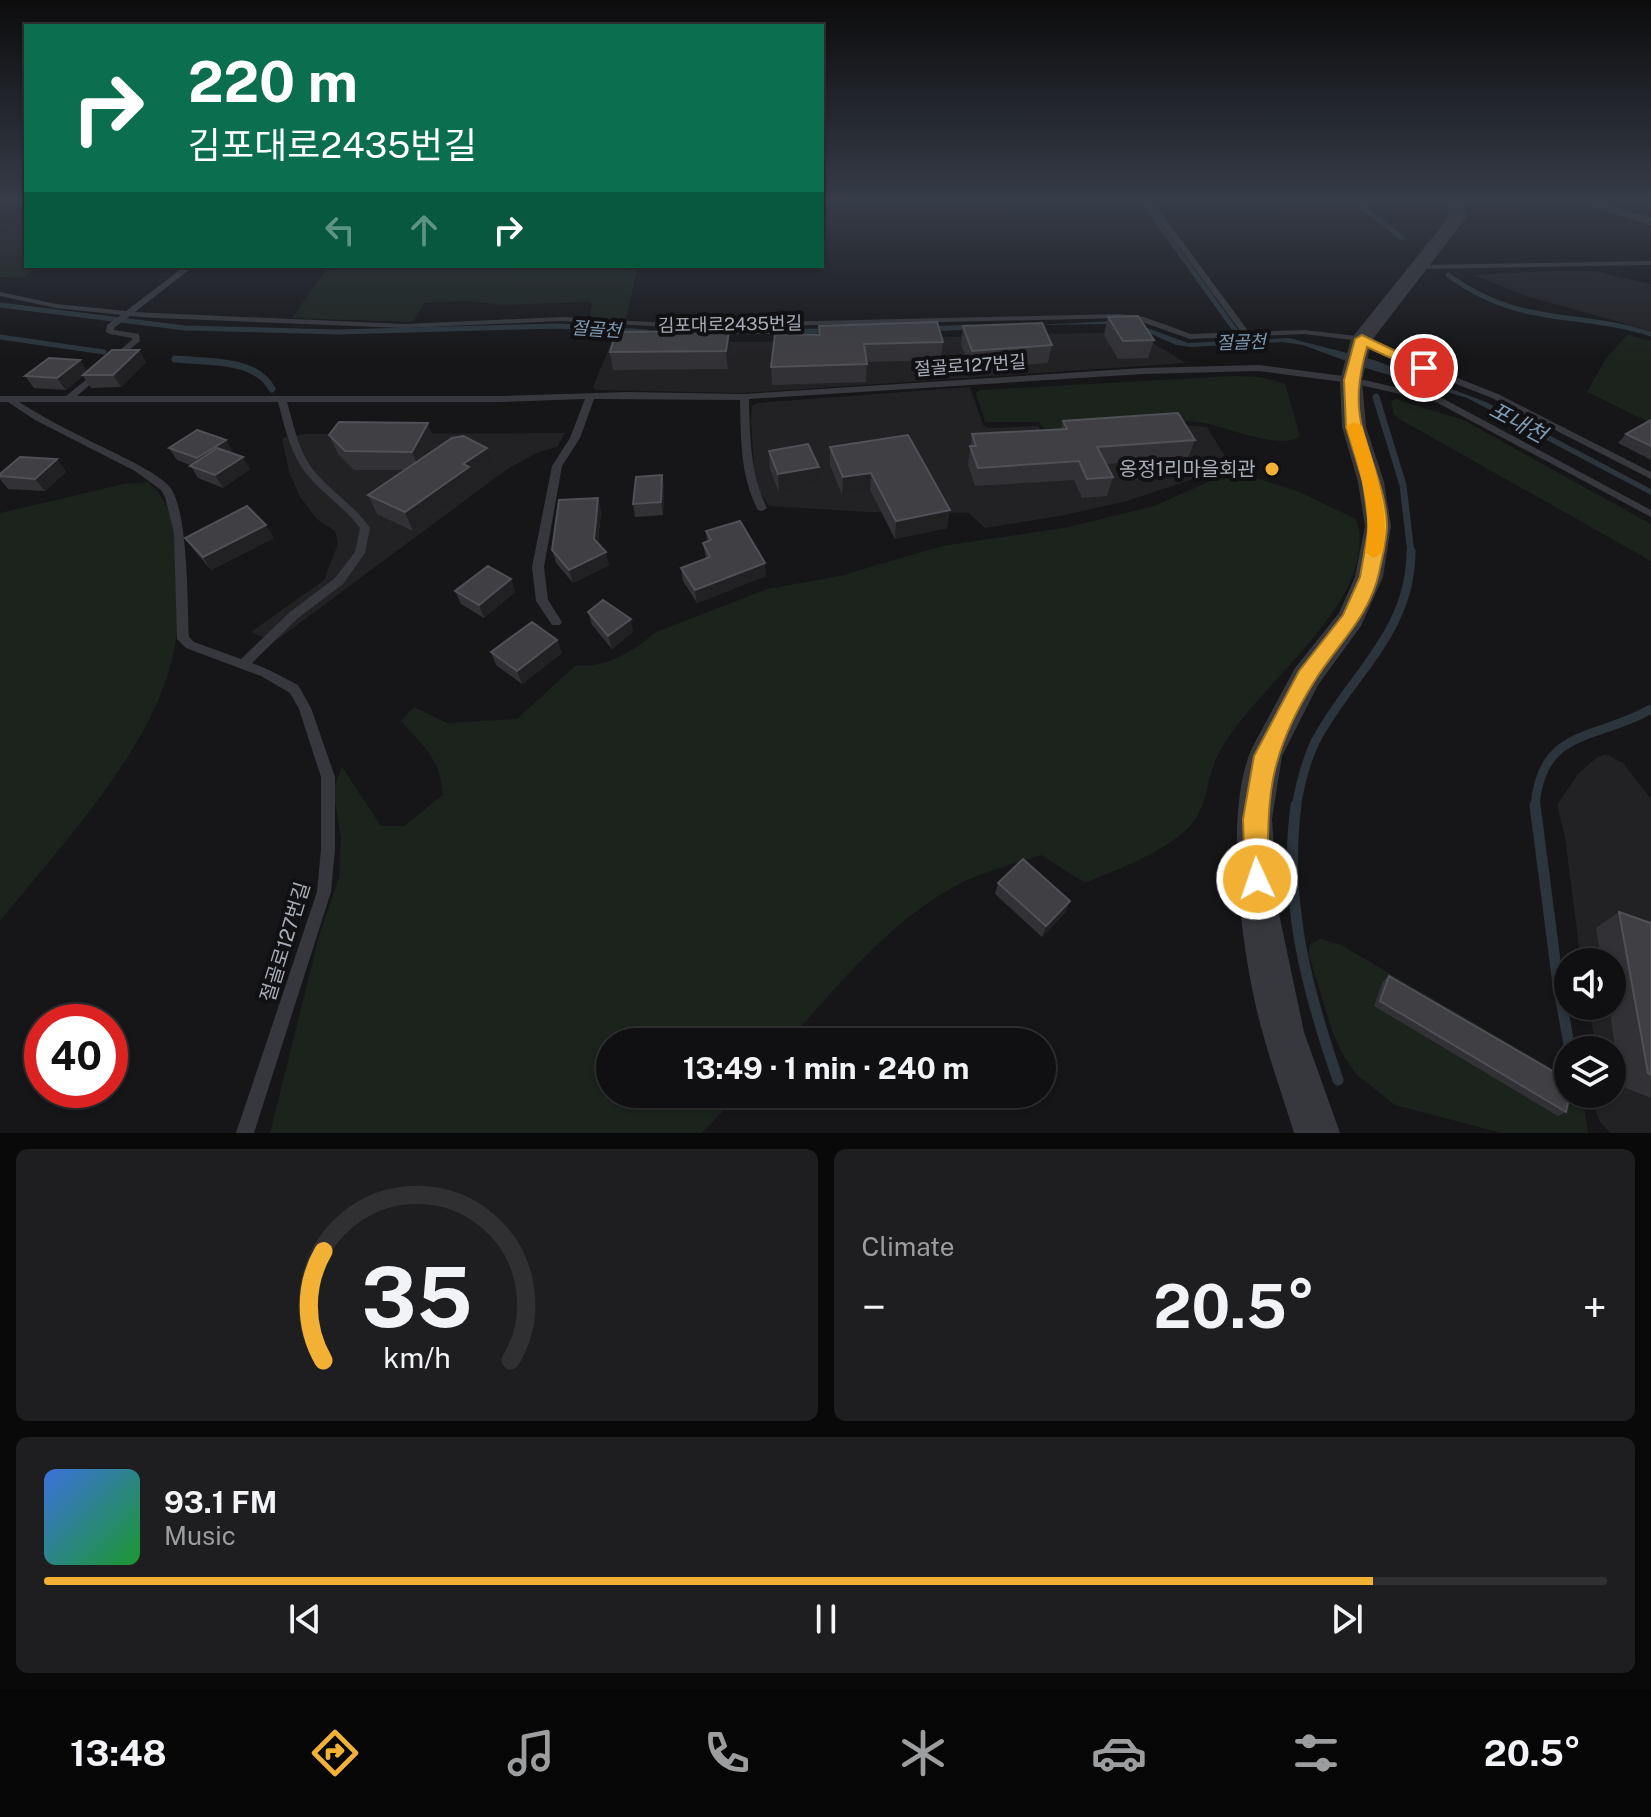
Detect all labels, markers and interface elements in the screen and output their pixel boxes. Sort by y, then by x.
text: 220 m [188,49,358,115]
icon: right [56,56,160,160]
text: 김포대로2435번길 [188,124,477,166]
icon: left [318,208,362,252]
icon: ahead [402,208,446,252]
icon: right [486,208,530,252]
street label: 김포대로2435번길 [658,312,802,336]
water label: 절골천 [570,317,624,341]
water label: 절골천 [1216,331,1269,353]
pin [1390,334,1458,402]
icon: arrive [1402,346,1446,390]
street label: 절골로127번길 [914,351,1026,379]
water label: 포내천 [1485,396,1553,449]
place label: 옹정1리마을회관 [1119,457,1256,481]
marker: 옹정1리마을회관 [1263,460,1281,478]
position arrow [1215,837,1299,921]
street label: 절골로127번길 [255,879,315,1005]
map controls [1554,948,1626,1108]
button: sound [1554,948,1626,1020]
speed limit sign: 40 [24,1004,128,1108]
button: layers [1554,1036,1626,1108]
text: 13:49 · 1 min · 240 m [683,1050,969,1086]
text: Climate [862,1231,955,1262]
text: 35 [361,1248,472,1346]
text: 20.5° [1153,1271,1315,1342]
text: − [862,1281,886,1333]
text: + [1583,1281,1607,1333]
text: km/h [383,1341,450,1374]
text: 93.1 FM [164,1484,277,1520]
text: Music [164,1520,236,1551]
icon: previous [283,1597,327,1641]
icon: pause [804,1597,848,1641]
icon: next [1325,1597,1369,1641]
icon: directions [307,1725,363,1781]
icon: music [503,1725,559,1781]
icon: phone [699,1725,755,1781]
icon: climate [895,1725,951,1781]
icon: car [1091,1725,1147,1781]
icon: filters [1288,1725,1344,1781]
text: 13:48 [70,1732,167,1774]
text: 20.5° [1484,1732,1581,1774]

